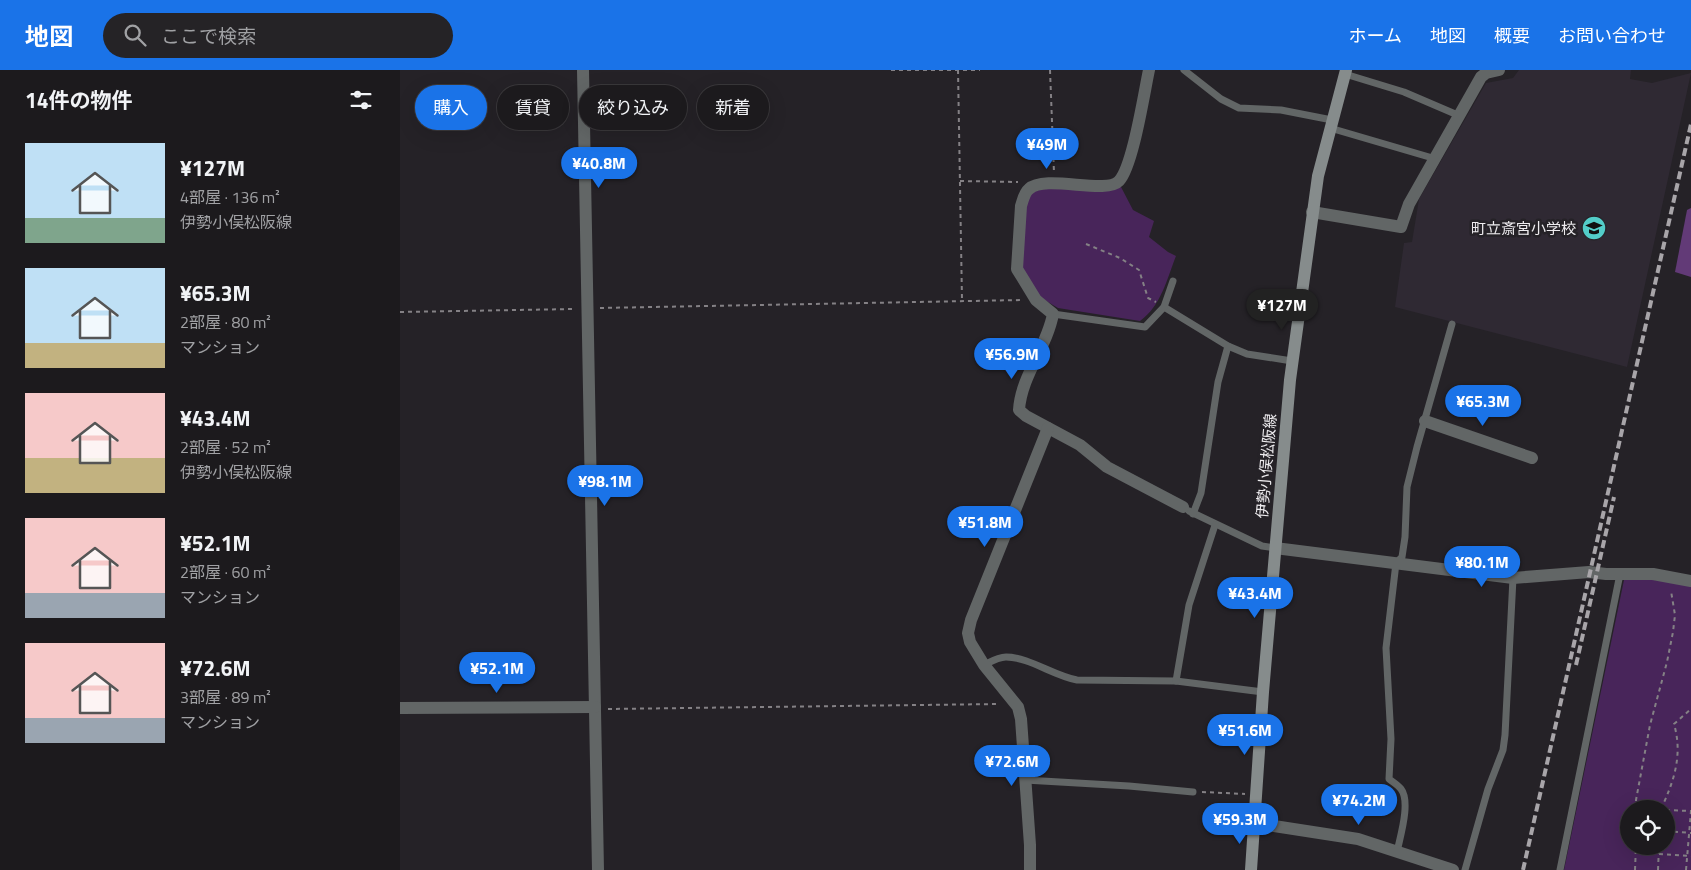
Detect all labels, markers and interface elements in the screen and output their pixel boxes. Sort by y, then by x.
search box [103,13,453,58]
text: 地図 [25,18,73,54]
icon: search [121,21,149,49]
text: ここで検索 [161,21,256,50]
text: ホーム [1349,22,1402,49]
text: 地図 [1430,22,1466,49]
text: 概要 [1494,22,1530,49]
text: お問い合わせ [1558,22,1666,49]
text: 14件の物件 [25,84,133,116]
chip: 購入 [415,85,487,130]
chip: 賃貸 [497,85,569,130]
chip: 絞り込み [579,85,687,130]
chip: 新着 [697,85,769,130]
icon: filters [347,86,375,114]
pin: ¥49M [1017,128,1077,170]
text: ¥49M [1027,132,1067,156]
pin: ¥40.8M [558,146,640,189]
text: ¥40.8M [572,151,626,175]
text: ¥127M [180,152,245,184]
icon: home [65,163,125,223]
text: 4部屋 · 136 m² [180,185,280,209]
text: 伊勢小俣松阪線 [180,210,292,234]
school or university icon: 町立斎宮小学校 [1581,215,1607,241]
place label: 町立斎宮小学校 [1471,217,1576,240]
text: ¥65.3M [180,277,250,309]
icon: home [65,288,125,348]
pin: ¥127M [1247,288,1317,331]
text: ¥127M [1257,293,1307,317]
text: 2部屋 · 80 m² [180,310,271,334]
text: マンション [180,335,260,359]
pin: ¥56.9M [971,338,1053,380]
text: ¥56.9M [985,342,1039,366]
pin: ¥65.3M [1442,384,1524,427]
text: ¥65.3M [1456,389,1510,413]
text: ¥43.4M [180,402,250,434]
icon: home [65,413,125,473]
street label: 伊勢小俣松阪線 [1250,413,1282,519]
text: 2部屋 · 52 m² [180,435,271,459]
text: 伊勢小俣松阪線 [180,460,292,484]
pin: ¥98.1M [564,464,646,507]
text: ¥98.1M [578,469,632,493]
pin: ¥51.8M [944,506,1026,548]
text: ¥51.8M [958,510,1012,534]
text: ¥52.1M [180,527,250,559]
icon: home [65,538,125,598]
pin: ¥80.1M [1441,546,1523,588]
text: ¥80.1M [1455,550,1509,574]
text: 2部屋 · 60 m² [180,560,271,584]
pin: ¥43.4M [1214,576,1296,619]
text: ¥43.4M [1228,581,1282,605]
text: マンション [180,585,260,609]
text: ¥72.6M [180,652,250,684]
pin: ¥52.1M [456,652,538,694]
text: ¥52.1M [470,656,524,680]
icon: home [65,663,125,723]
text: 3部屋 · 89 m² [180,685,271,709]
text: マンション [180,710,260,734]
pin: ¥51.6M [1204,714,1286,756]
text: ¥51.6M [1218,718,1272,742]
pin: ¥72.6M [971,744,1053,787]
text: ¥72.6M [985,749,1039,773]
pin: ¥74.2M [1318,784,1400,826]
text: ¥74.2M [1332,788,1386,812]
map controls [1620,800,1675,855]
button: locate [1620,800,1675,855]
pin: ¥59.3M [1199,802,1281,845]
text: ¥59.3M [1213,807,1267,831]

